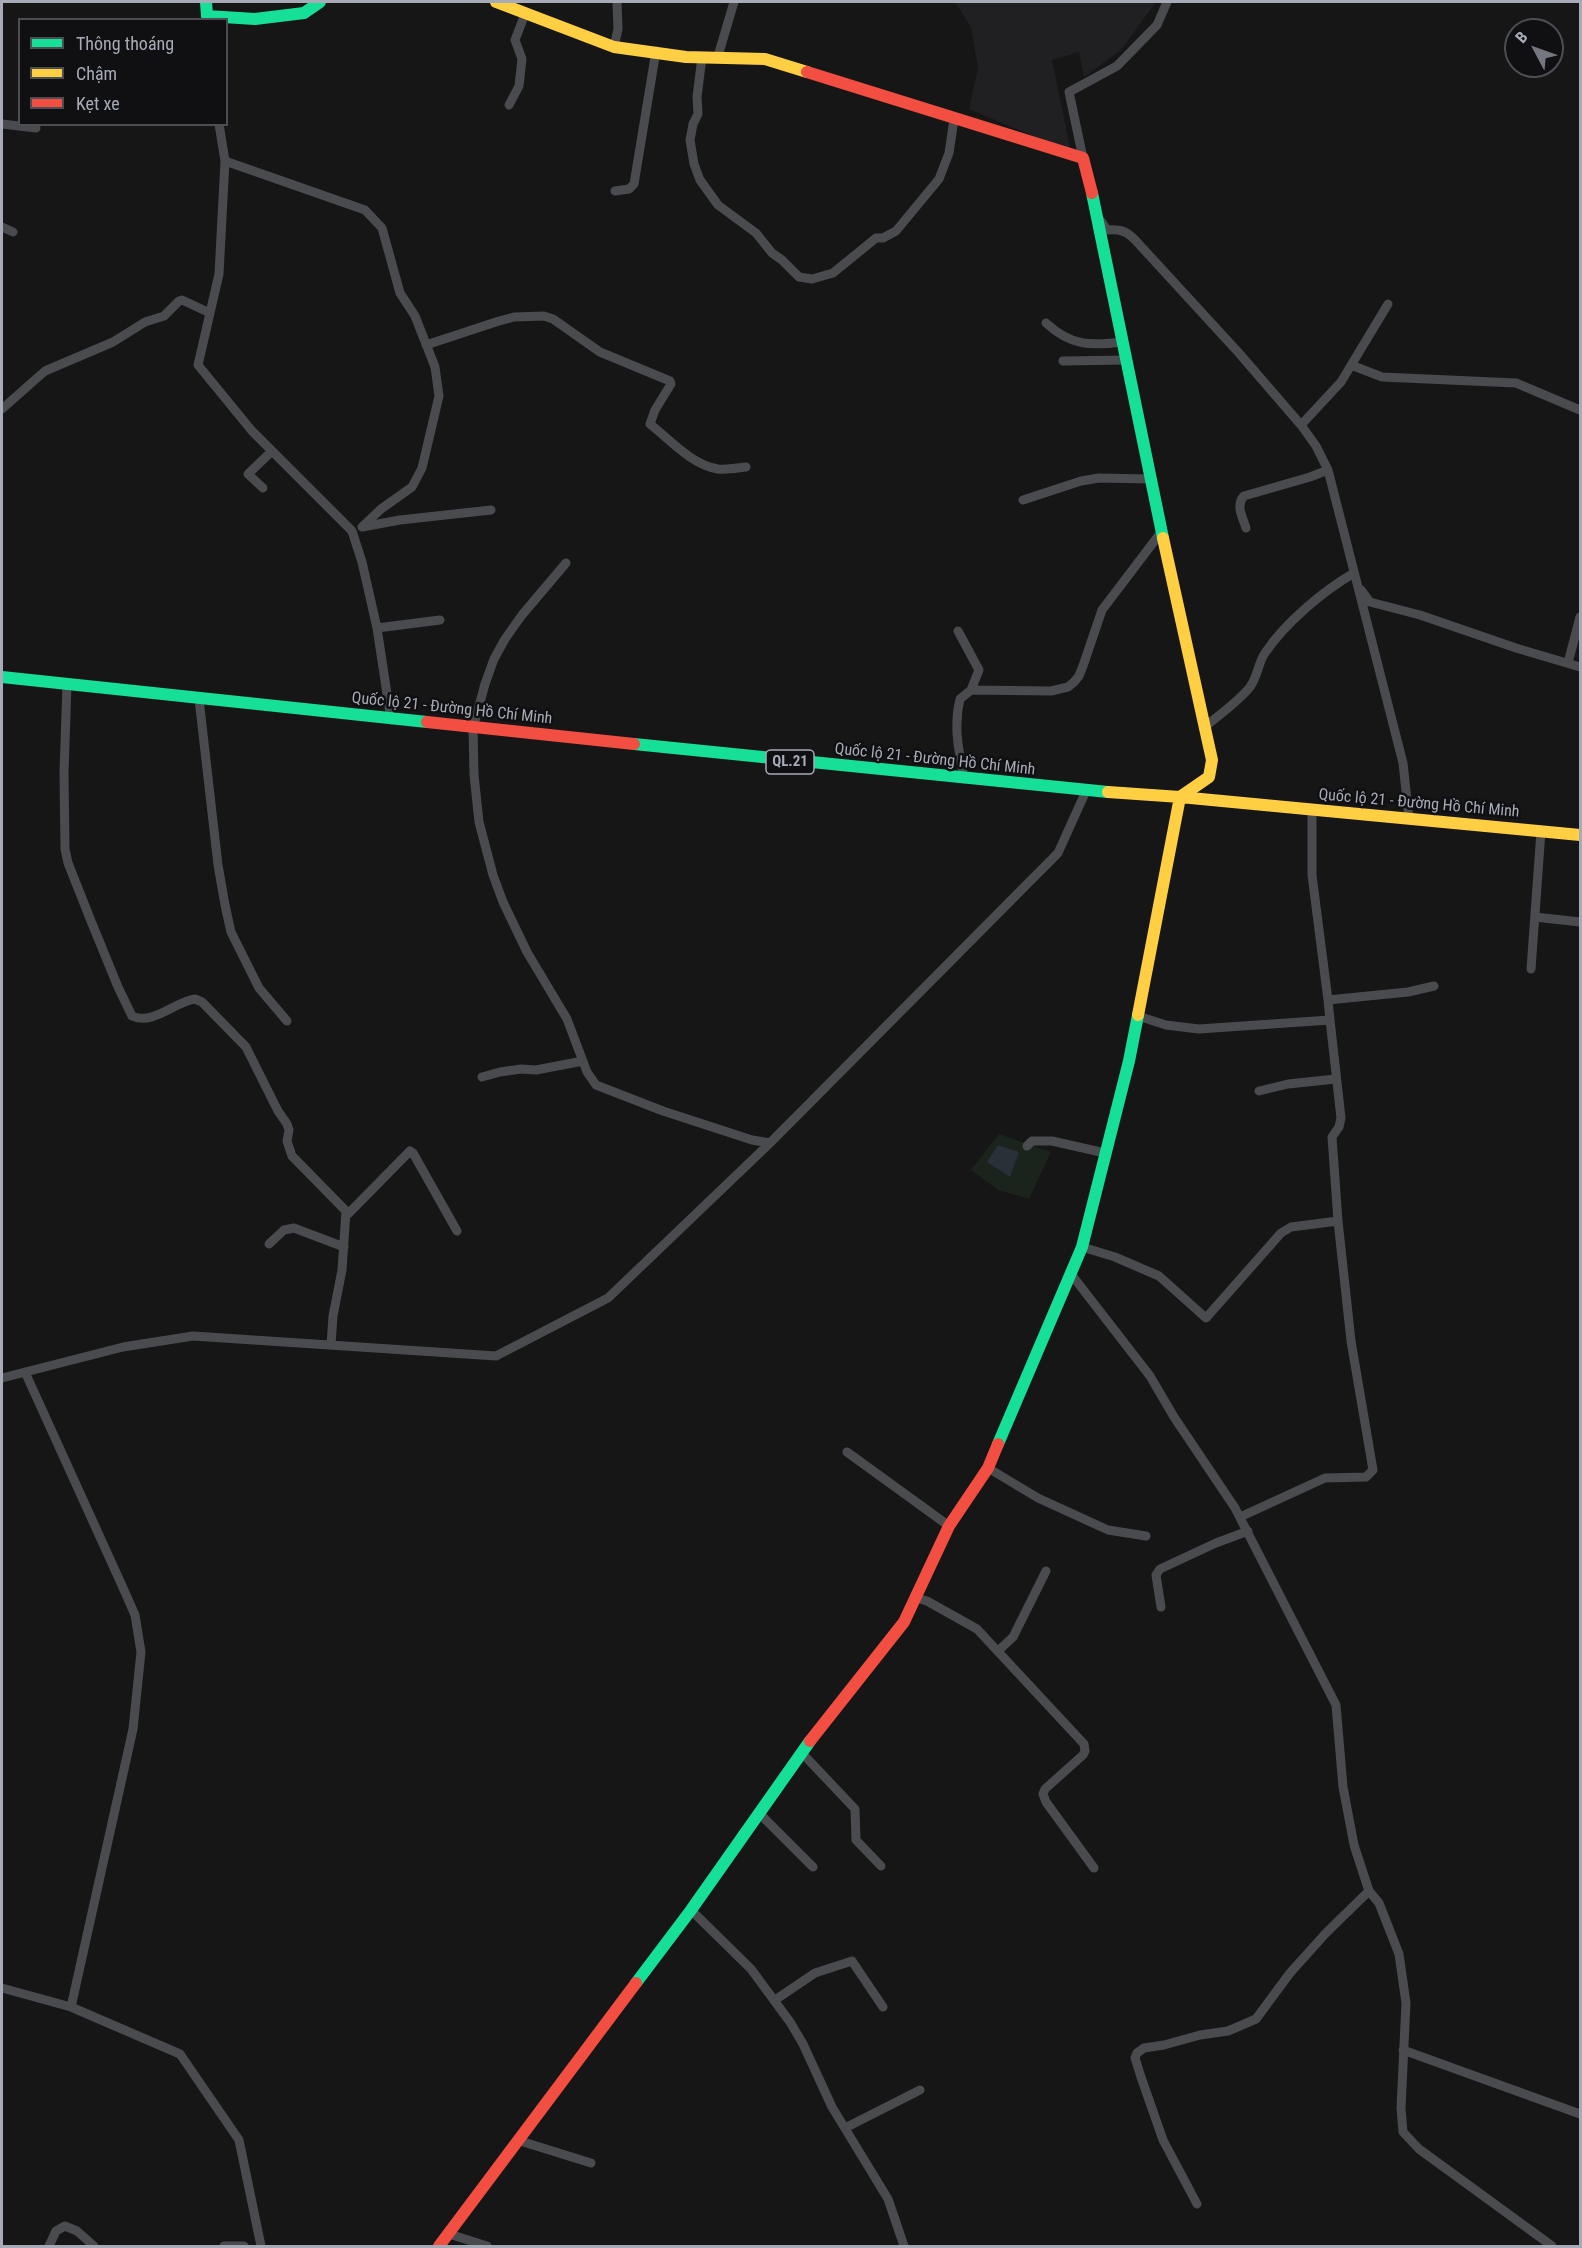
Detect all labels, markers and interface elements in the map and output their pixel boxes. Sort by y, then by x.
legend [18,18,228,126]
north arrow [1504,18,1564,78]
text: B [1511,28,1532,47]
text: Thông thoáng [76,33,174,54]
text: Chậm [76,63,117,84]
text: Kẹt xe [76,93,120,114]
street label: Quốc lộ 21 - Đường Hồ Chí Minh [351,689,553,729]
street label: Quốc lộ 21 - Đường Hồ Chí Minh [834,740,1036,780]
road number: QL.21 [766,750,814,774]
street label: Quốc lộ 21 - Đường Hồ Chí Minh [1318,786,1520,822]

